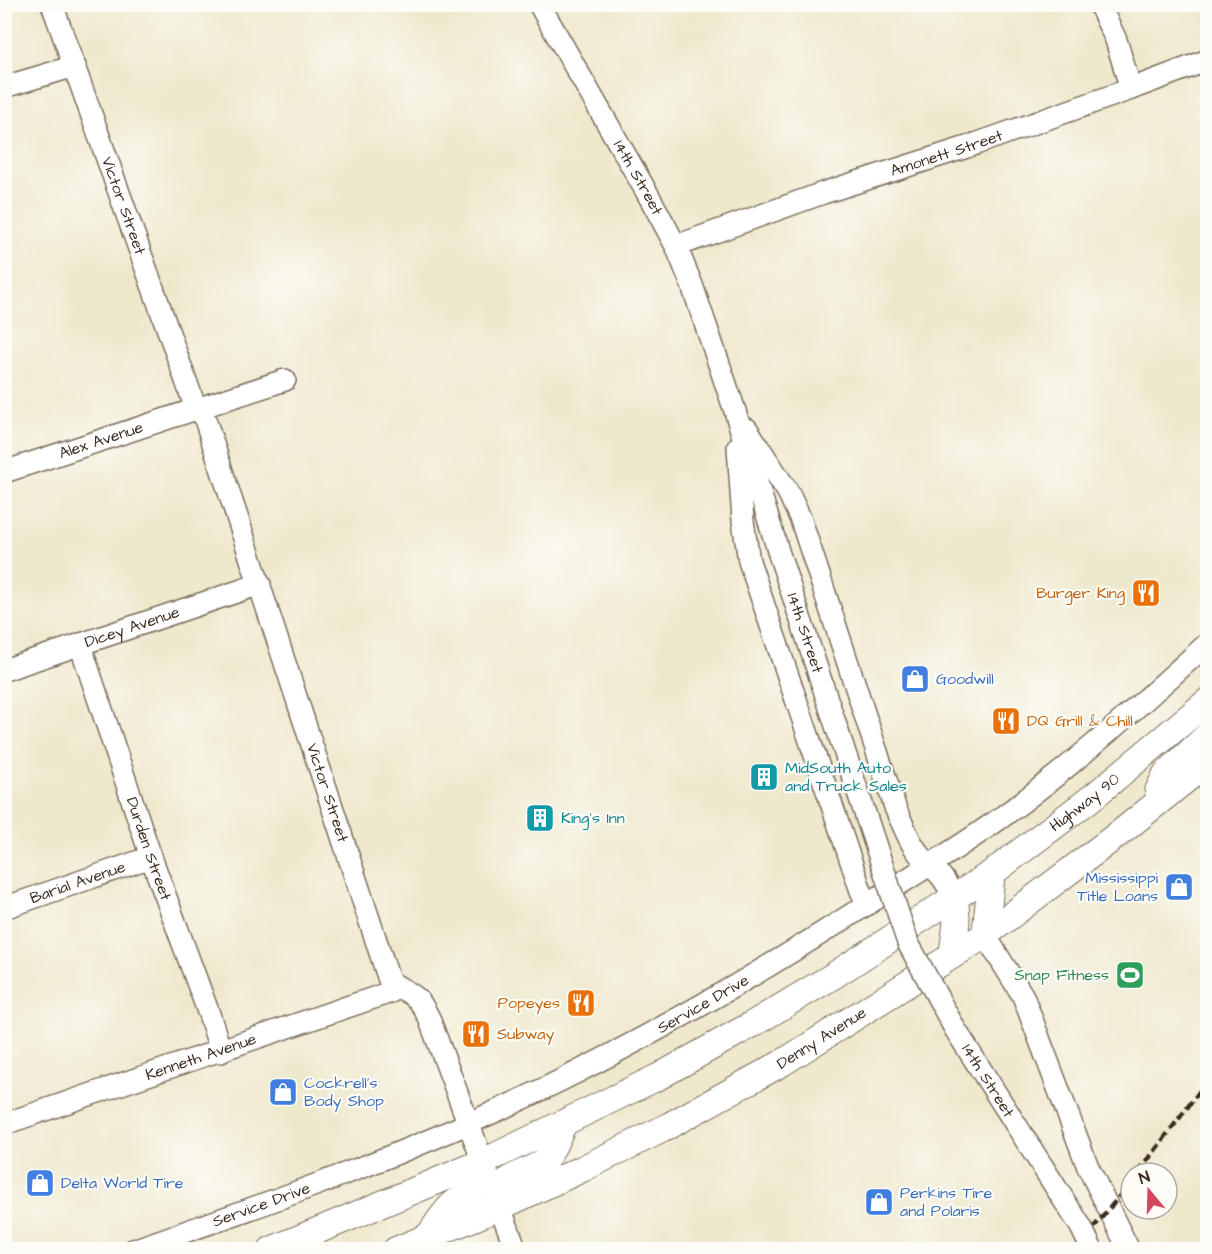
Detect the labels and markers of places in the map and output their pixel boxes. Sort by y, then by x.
restaurant icon: Burger King [1130,577,1162,609]
place label: Burger King [1036,582,1125,605]
shop icon: Goodwill [899,663,931,695]
place label: Goodwill [936,668,994,690]
restaurant icon: DQ Grill & Chill [990,705,1022,737]
place label: DQ Grill & Chill [1027,710,1133,732]
place label: MidSouth Auto and Truck Sales [785,757,907,797]
building icon: MidSouth Auto and Truck Sales [748,761,780,793]
building icon: King's Inn [524,802,556,834]
place label: King's Inn [561,807,625,830]
place label: Mississippi Title Loans [1077,867,1159,907]
shop icon: Mississippi Title Loans [1163,871,1195,903]
sports icon: Snap Fitness [1114,959,1146,991]
place label: Snap Fitness [1015,964,1109,986]
restaurant icon: Popeyes [565,987,597,1019]
place label: Popeyes [498,992,560,1015]
restaurant icon: Subway [460,1018,492,1050]
place label: Subway [497,1023,554,1046]
place label: Cockrell's Body Shop [304,1072,384,1113]
shop icon: Cockrell's Body Shop [267,1076,299,1108]
shop icon: Delta World Tire [24,1167,56,1199]
place label: Delta World Tire [61,1172,184,1194]
place label: Perkins Tire and Polaris [900,1182,993,1222]
shop icon: Perkins Tire and Polaris [863,1186,895,1218]

